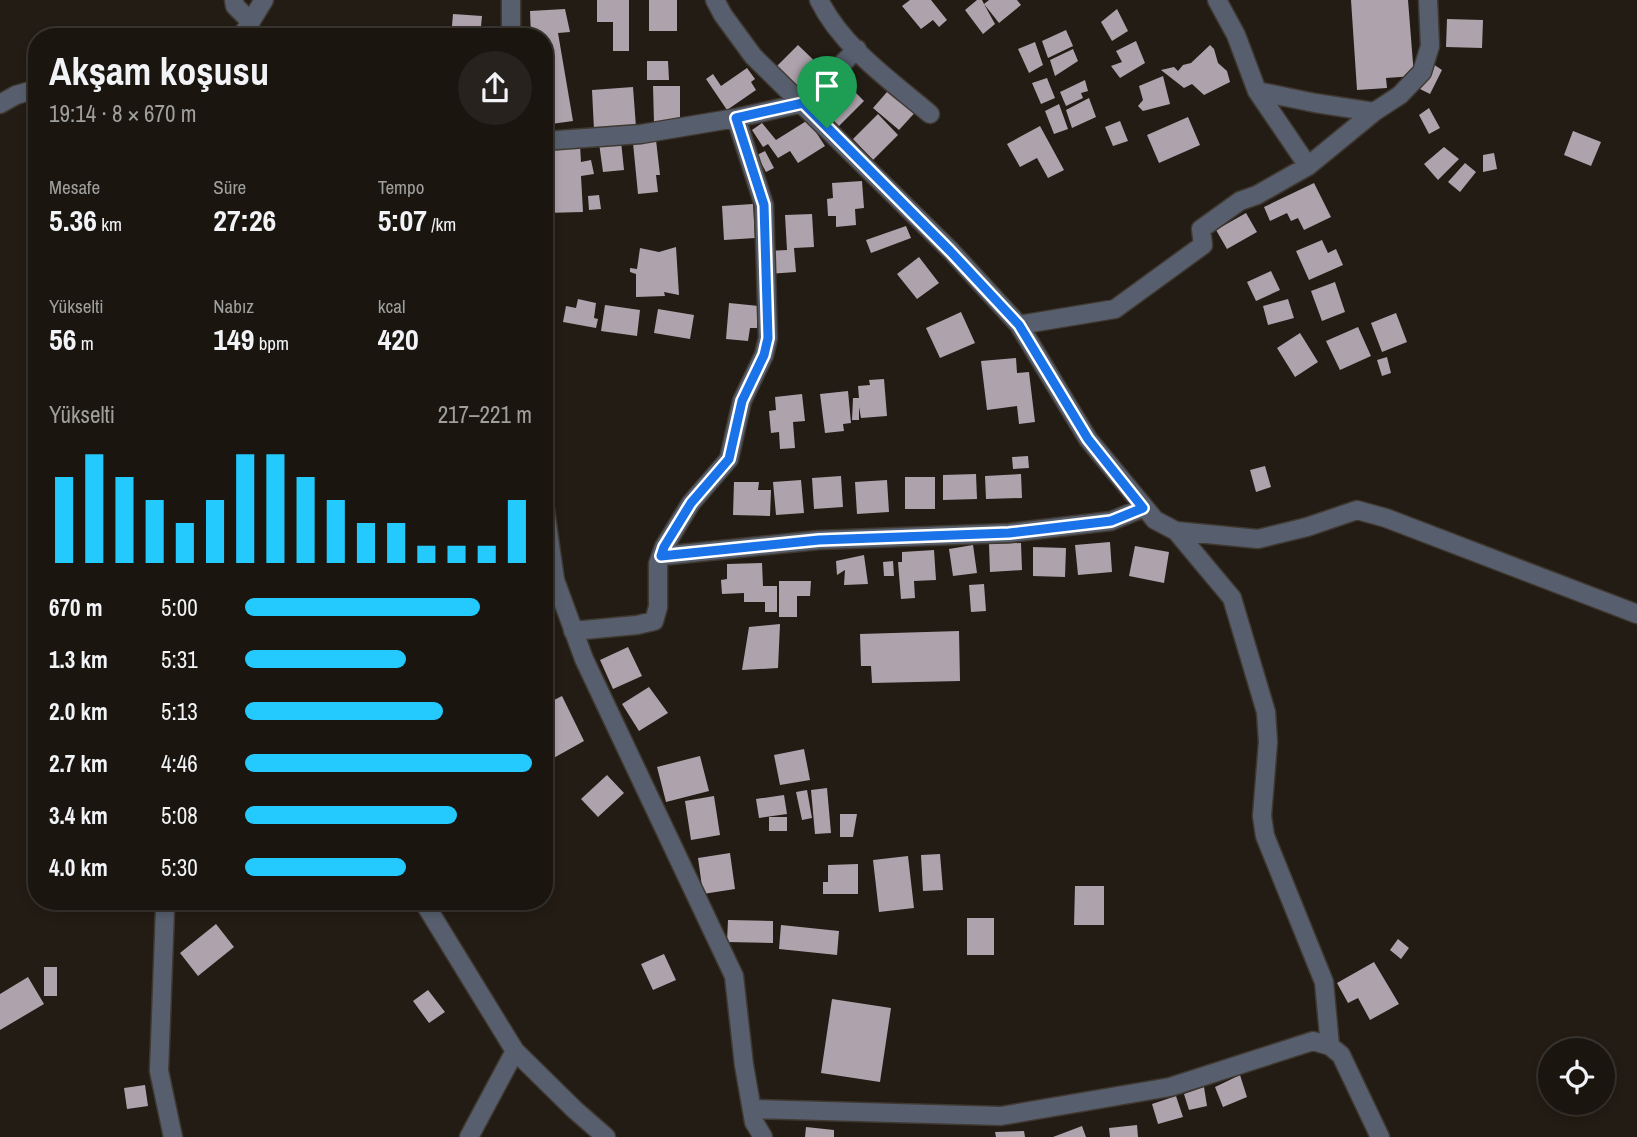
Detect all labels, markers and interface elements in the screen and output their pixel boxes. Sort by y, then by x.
text: Akşam koşusu [49,46,269,97]
button: share [458,51,532,125]
pin [797,56,857,128]
icon: arrive [808,67,846,105]
text: 19:14 · 8 × 670 m [49,98,196,129]
text: Mesafe [49,174,100,200]
text: Süre [213,174,246,200]
text: Tempo [378,174,424,200]
text: 5.36 [49,200,97,240]
text: 27:26 [213,200,276,240]
text: 5:07 [378,200,427,240]
text: km [97,211,122,237]
text: /km [427,211,456,237]
text: Yükselti [49,293,104,319]
text: Nabız [213,293,254,319]
text: kcal [378,293,405,319]
text: 56 [49,319,76,359]
text: 149 [213,319,254,359]
text: 420 [378,319,419,359]
text: m [76,330,94,356]
text: bpm [254,330,289,356]
text: Yükselti [49,399,115,430]
text: 217–221 m [438,399,532,430]
text: 670 m [49,592,102,623]
text: 5:00 [161,592,198,623]
text: 1.3 km [49,644,108,675]
text: 5:31 [161,644,198,675]
text: 2.0 km [49,696,108,727]
text: 5:13 [161,696,198,727]
text: 2.7 km [49,748,108,779]
text: 4:46 [161,748,198,779]
text: 3.4 km [49,800,108,831]
text: 5:08 [161,800,198,831]
text: 4.0 km [49,852,108,883]
text: 5:30 [161,852,198,883]
map controls [1538,1038,1615,1115]
button: locate [1538,1038,1615,1115]

